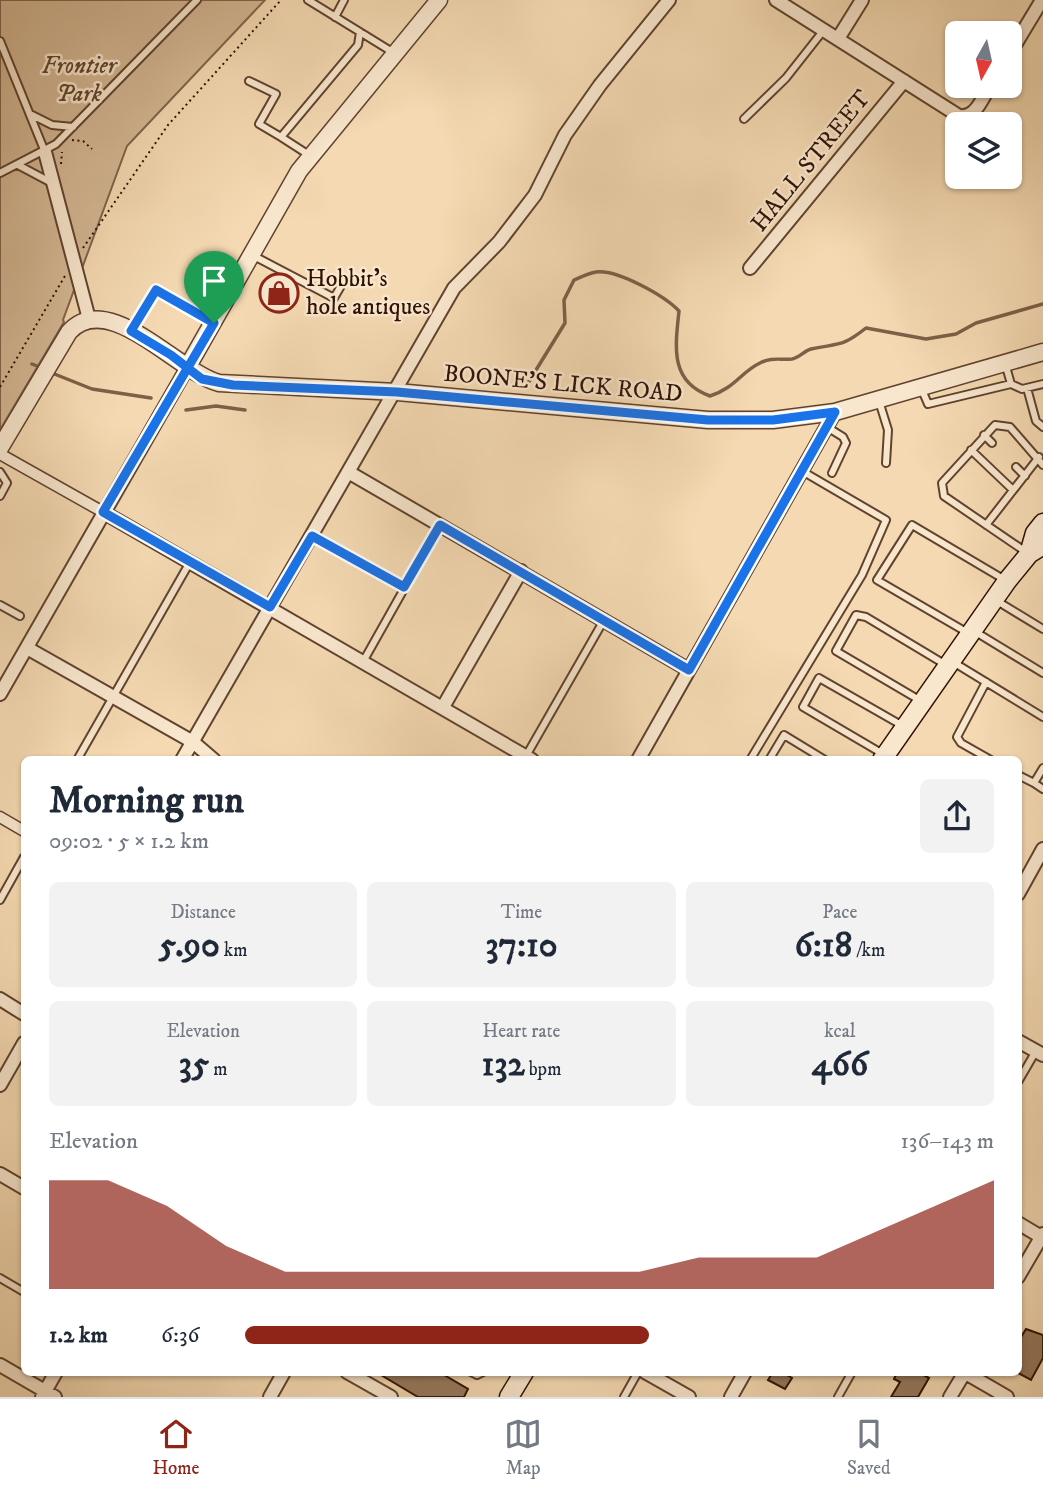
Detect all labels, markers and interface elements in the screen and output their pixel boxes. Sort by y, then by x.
north arrow [945,21,1022,98]
map controls [945,21,1022,189]
park label: Frontier Park [42,51,119,109]
street label: HALL STREET [745,84,877,238]
button: layers [945,112,1022,189]
pin [184,251,244,323]
icon: arrive [195,262,233,300]
place label: Hobbit's hole antiques [306,264,430,322]
shop icon: Hobbit's hole antiques [258,272,300,314]
street label: BOONE'S LICK ROAD [442,359,684,409]
text: Morning run [49,777,244,825]
button: share [920,779,994,853]
text: 09:02 · 5 × 1.2 km [49,827,209,856]
text: Distance [170,901,236,924]
text: Time [501,901,542,924]
text: Pace [822,901,857,924]
text: 5.90 [159,924,220,968]
text: 37:10 [485,924,558,968]
text: 6:18 [795,924,852,968]
text: km [220,939,248,962]
text: /km [852,939,885,962]
text: Elevation [166,1020,240,1043]
text: Heart rate [483,1020,560,1043]
text: kcal [824,1020,855,1043]
text: 35 [179,1043,209,1087]
text: 132 [482,1043,525,1087]
text: 466 [812,1043,868,1087]
text: m [209,1058,228,1081]
text: bpm [525,1058,561,1081]
text: Elevation [49,1127,138,1156]
text: 136–143 m [900,1127,994,1156]
text: 1.2 km [49,1321,108,1350]
text: 6:36 [161,1321,200,1350]
tab: Home [152,1415,199,1480]
tab: Map [504,1415,542,1480]
tab: Saved [847,1415,891,1480]

